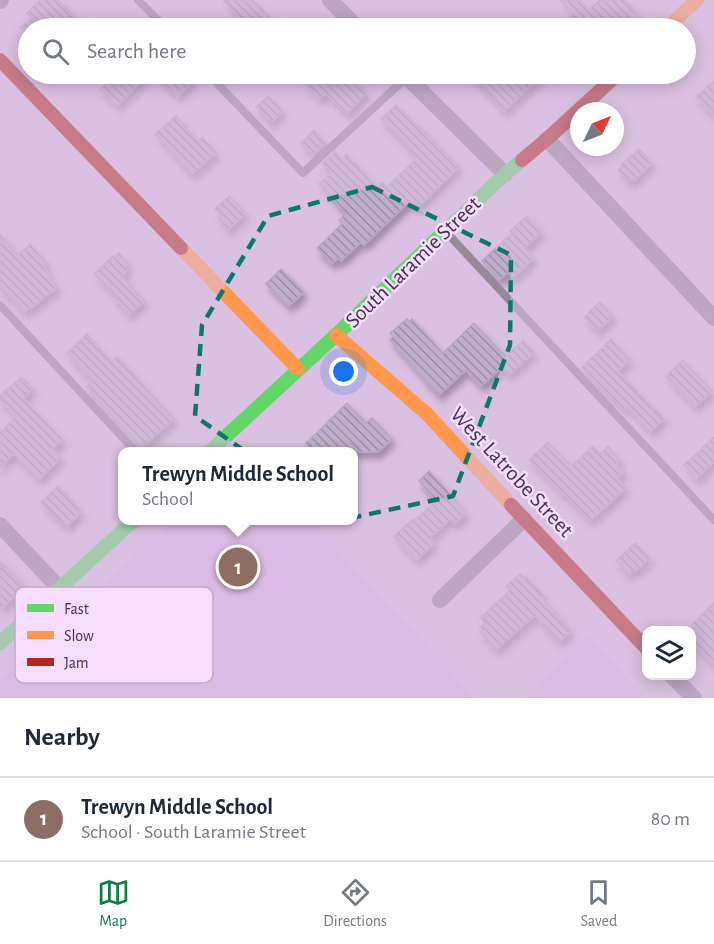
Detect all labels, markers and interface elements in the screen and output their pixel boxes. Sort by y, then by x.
search box [18,18,696,84]
icon: search [39,35,72,68]
text: Search here [87,40,186,62]
north arrow [570,102,624,156]
street label: South Laramie Street [341,192,485,332]
your location [329,357,358,386]
street label: West Latrobe Street [446,403,578,541]
popup [118,447,358,525]
text: Trewyn Middle School [142,463,334,485]
text: School [142,489,194,509]
pin: 1 [218,544,258,590]
legend [15,587,213,683]
text: Fast [64,601,89,617]
map controls [642,626,696,680]
button: layers [642,626,696,680]
text: Slow [64,628,94,644]
text: Jam [64,655,89,671]
text: Nearby [24,724,100,750]
text: Trewyn Middle School [81,796,273,818]
text: 1 [40,809,47,829]
text: 80 m [651,809,690,829]
text: School · South Laramie Street [81,822,306,842]
tab: Map [97,876,130,931]
tab: Directions [323,876,387,931]
tab: Saved [581,876,617,931]

